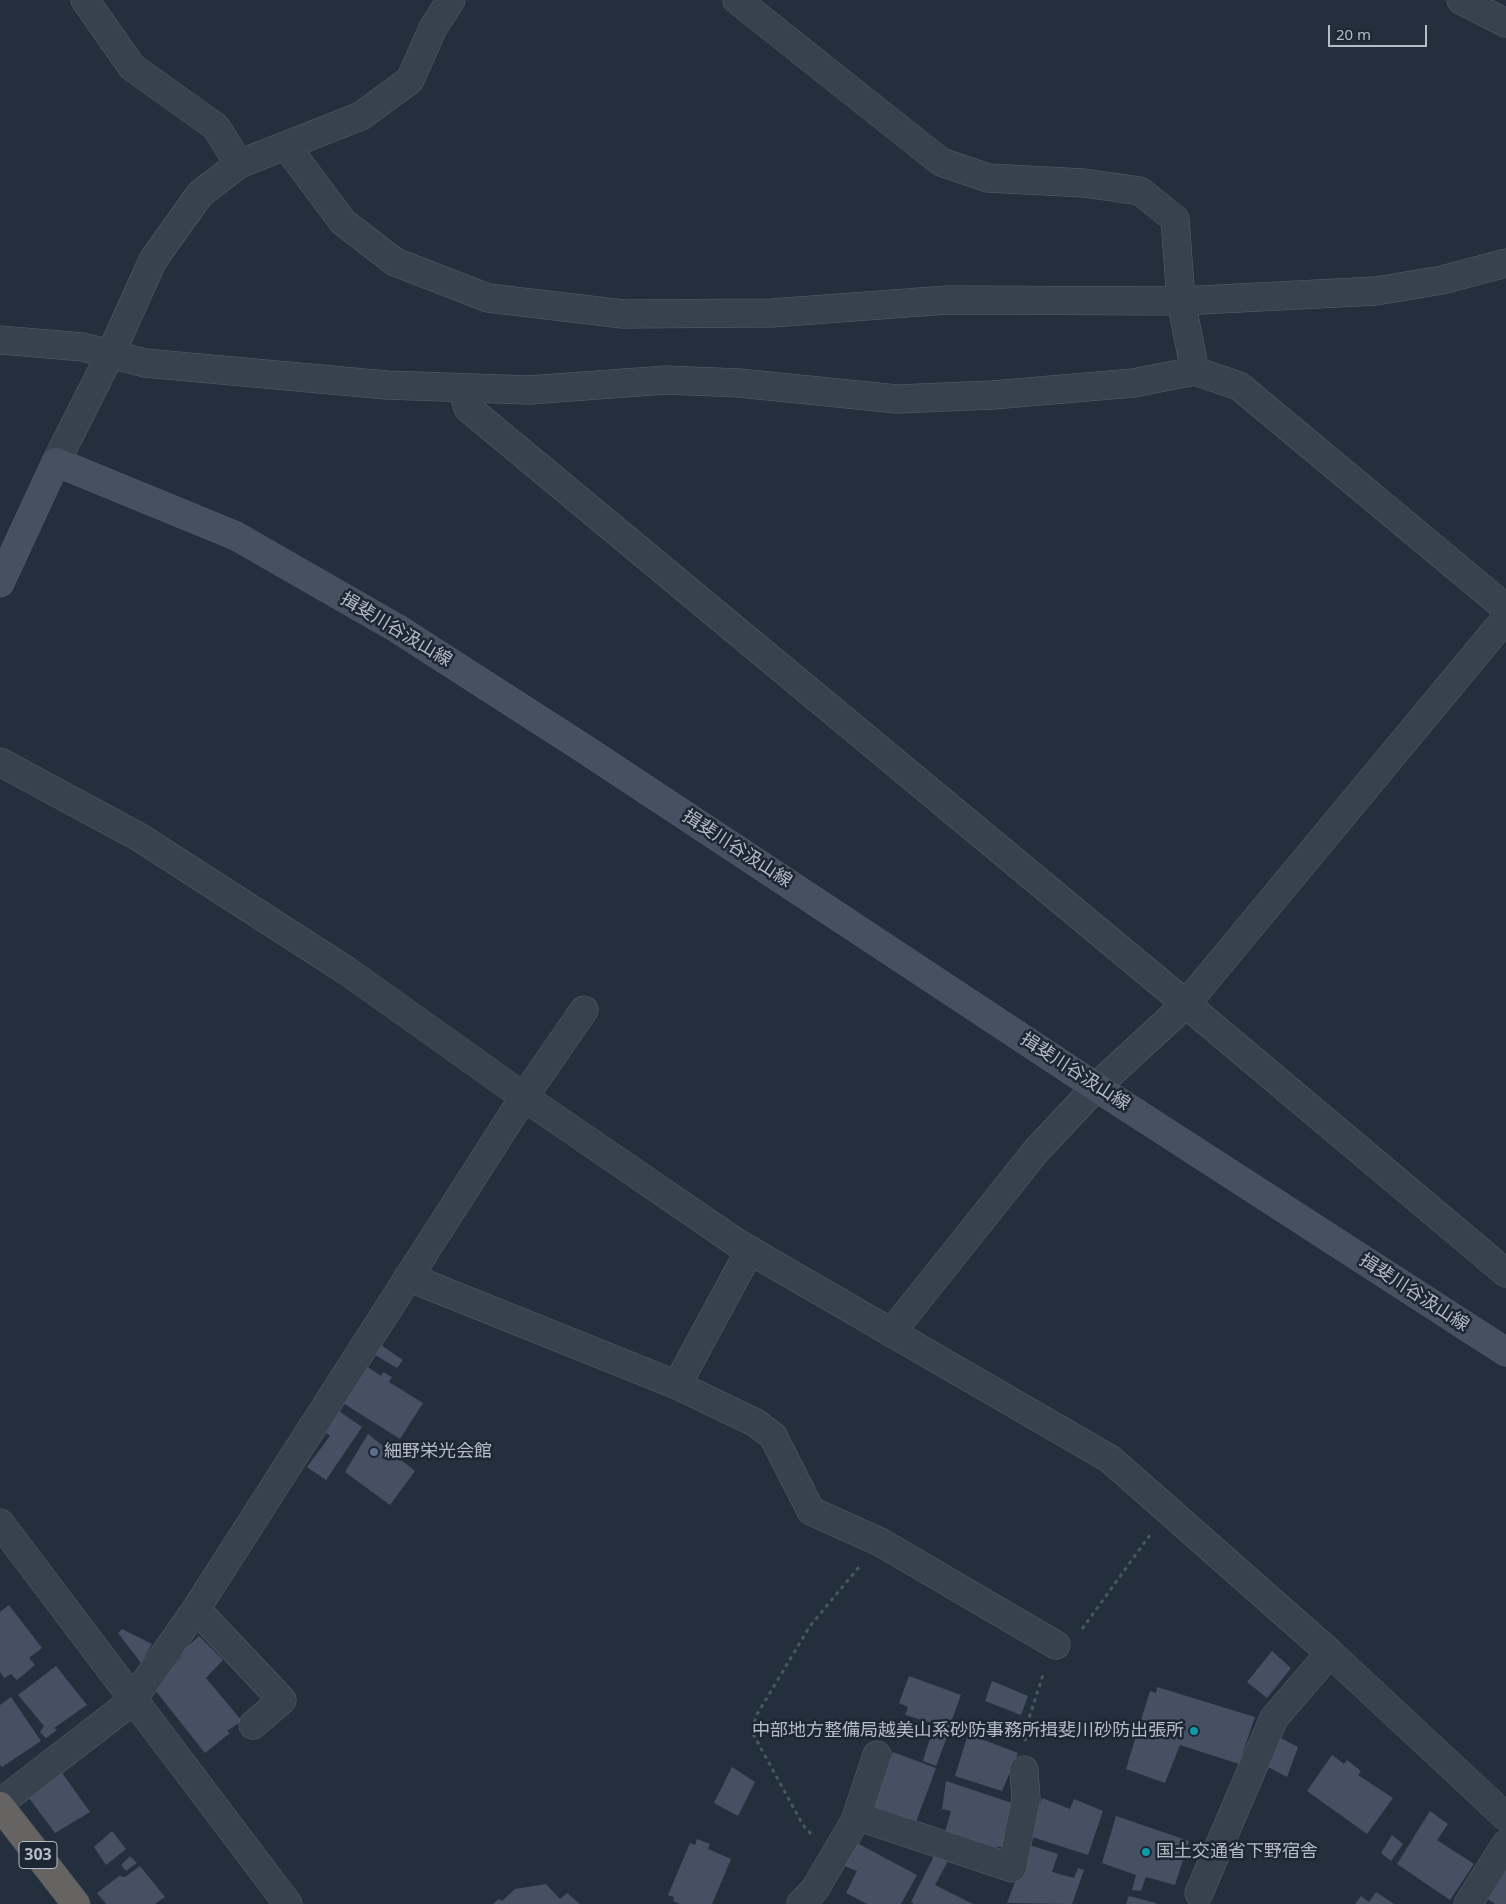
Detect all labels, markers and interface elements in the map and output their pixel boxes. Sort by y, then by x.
scale bar [1331,15,1430,47]
text: 20 m [1336,24,1371,44]
street label: 揖斐川谷汲山線 [336,588,456,672]
street label: 揖斐川谷汲山線 [678,806,796,892]
street label: 揖斐川谷汲山線 [1016,1029,1134,1115]
street label: 揖斐川谷汲山線 [1355,1250,1473,1336]
place label: 細野栄光会館 [384,1441,492,1463]
marker: 細野栄光会館 [368,1446,380,1458]
place label: 中部地方整備局越美山系砂防事務所揖斐川砂防出張所 [752,1720,1184,1742]
marker: 中部地方整備局越美山系砂防事務所揖斐川砂防出張所 [1188,1725,1200,1737]
place label: 国土交通省下野宿舎 [1156,1841,1318,1863]
road number: 303 [19,1842,57,1868]
marker: 国土交通省下野宿舎 [1140,1846,1152,1858]

